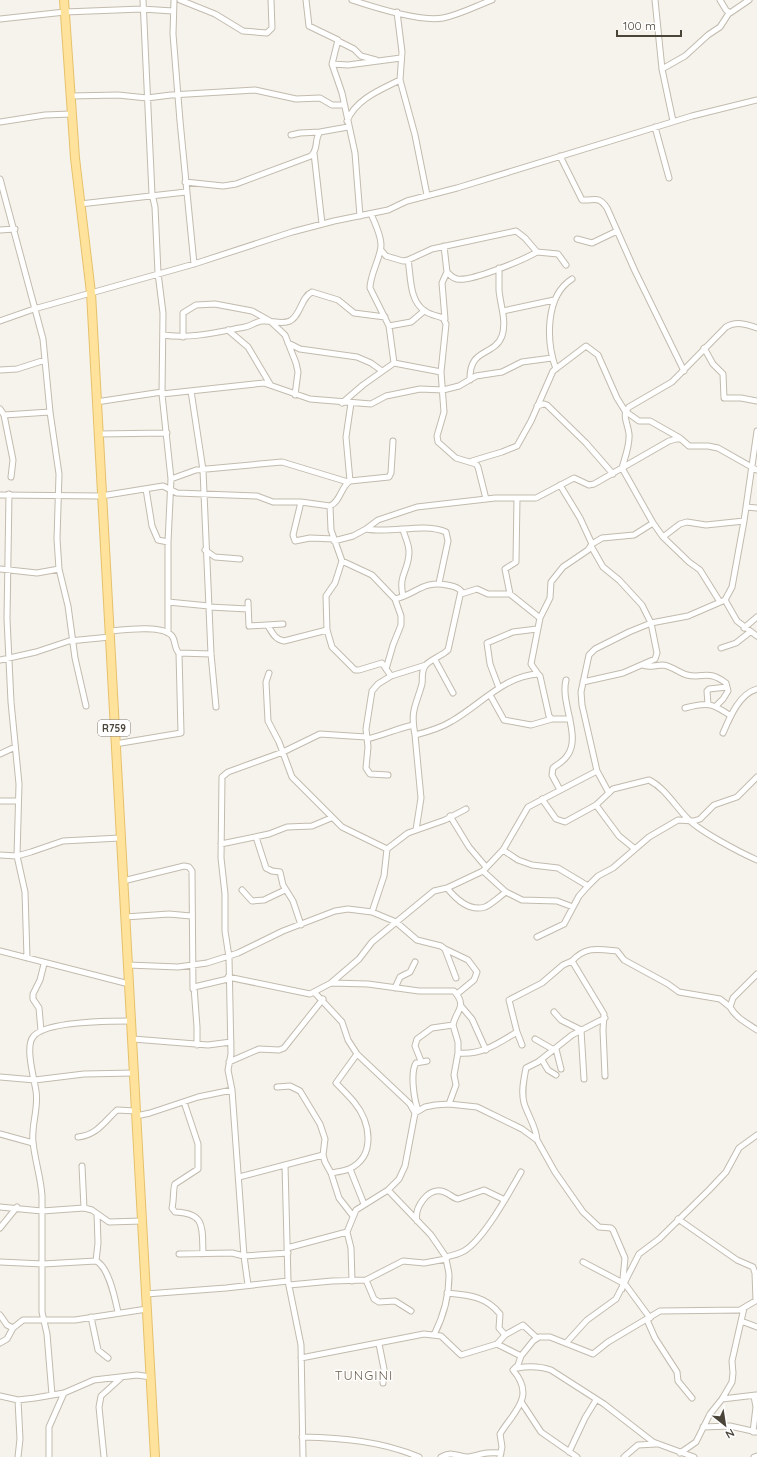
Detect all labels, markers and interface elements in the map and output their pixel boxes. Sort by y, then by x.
scale bar [617,12,681,38]
text: 100 m [623,18,656,33]
road number: R759 [98,720,130,736]
district label: TUNGINI [335,1367,393,1383]
north arrow [705,1405,745,1445]
text: N [723,1426,737,1442]

